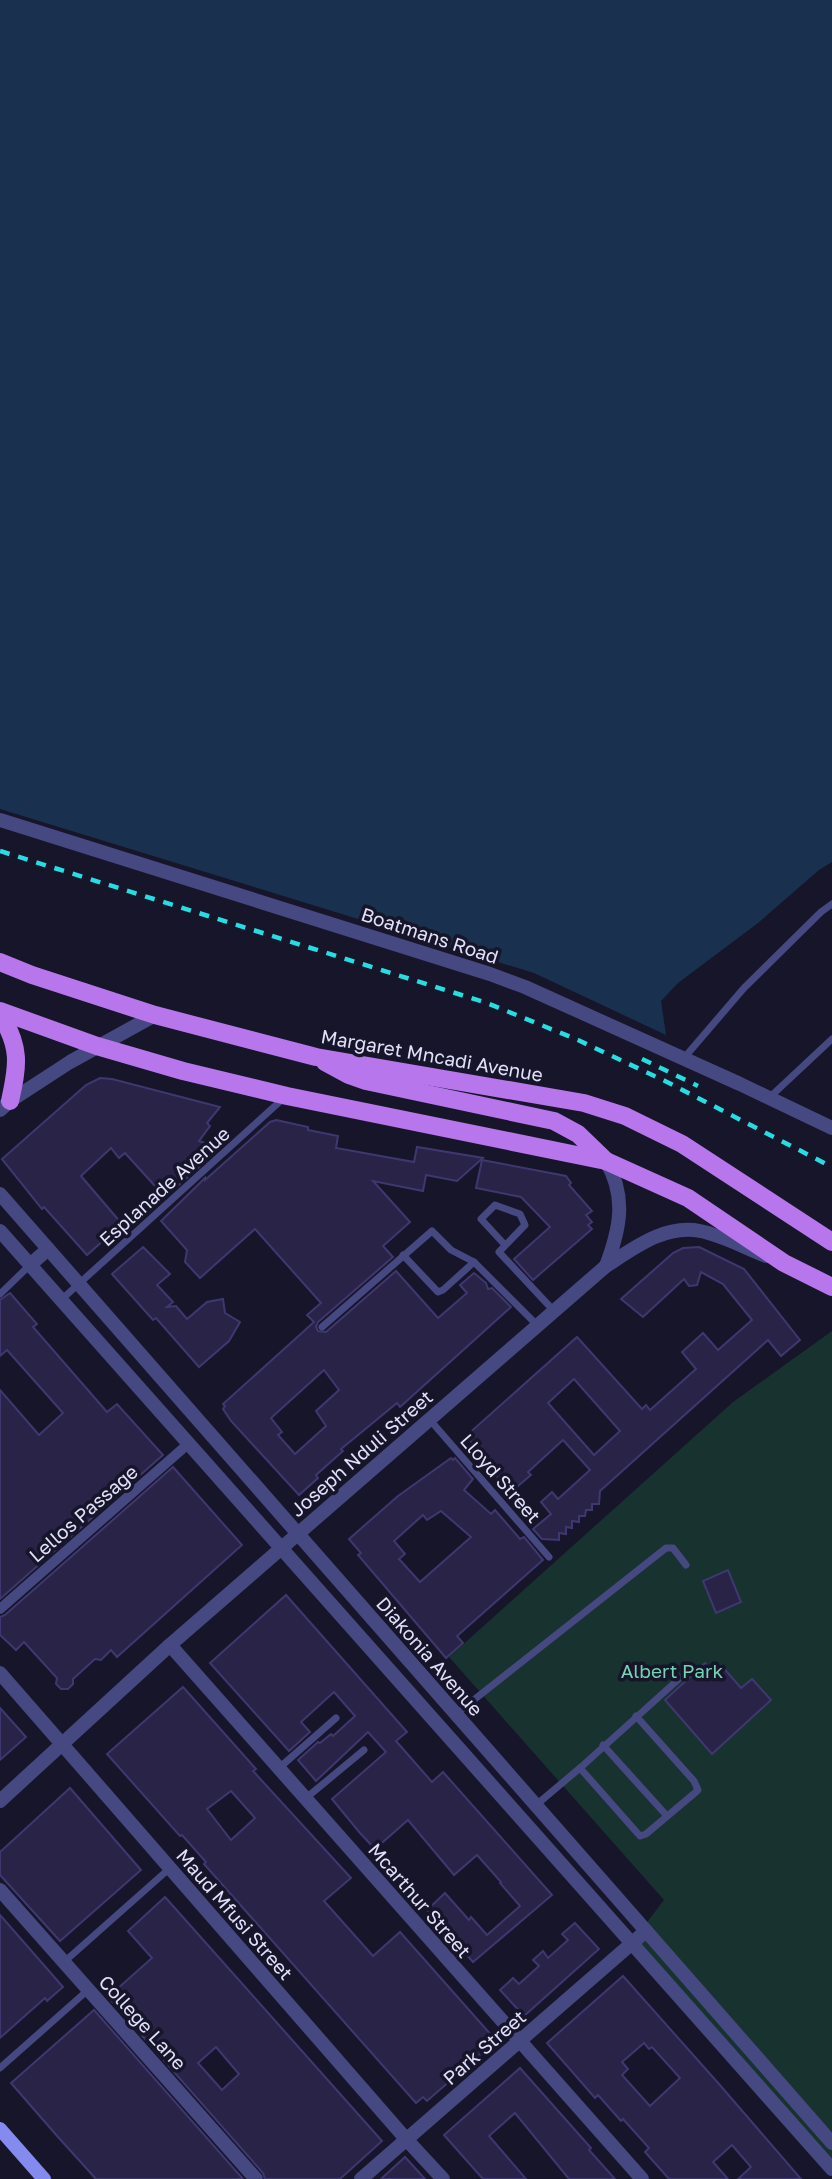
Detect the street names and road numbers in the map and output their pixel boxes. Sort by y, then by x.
street label: Boatmans Road [358,902,502,968]
street label: Margaret Mncadi Avenue [319,1024,545,1086]
street label: Esplanade Avenue [94,1122,234,1250]
street label: Joseph Nduli Street [285,1385,437,1521]
street label: Lloyd Street [456,1429,546,1527]
street label: Lellos Passage [24,1460,142,1566]
street label: Diakonia Avenue [372,1592,488,1720]
street label: Mcarthur Street [364,1838,476,1962]
street label: Maud Mfusi Street [172,1844,298,1984]
street label: College Lane [95,1970,191,2074]
street label: Park Street [438,2005,530,2089]

